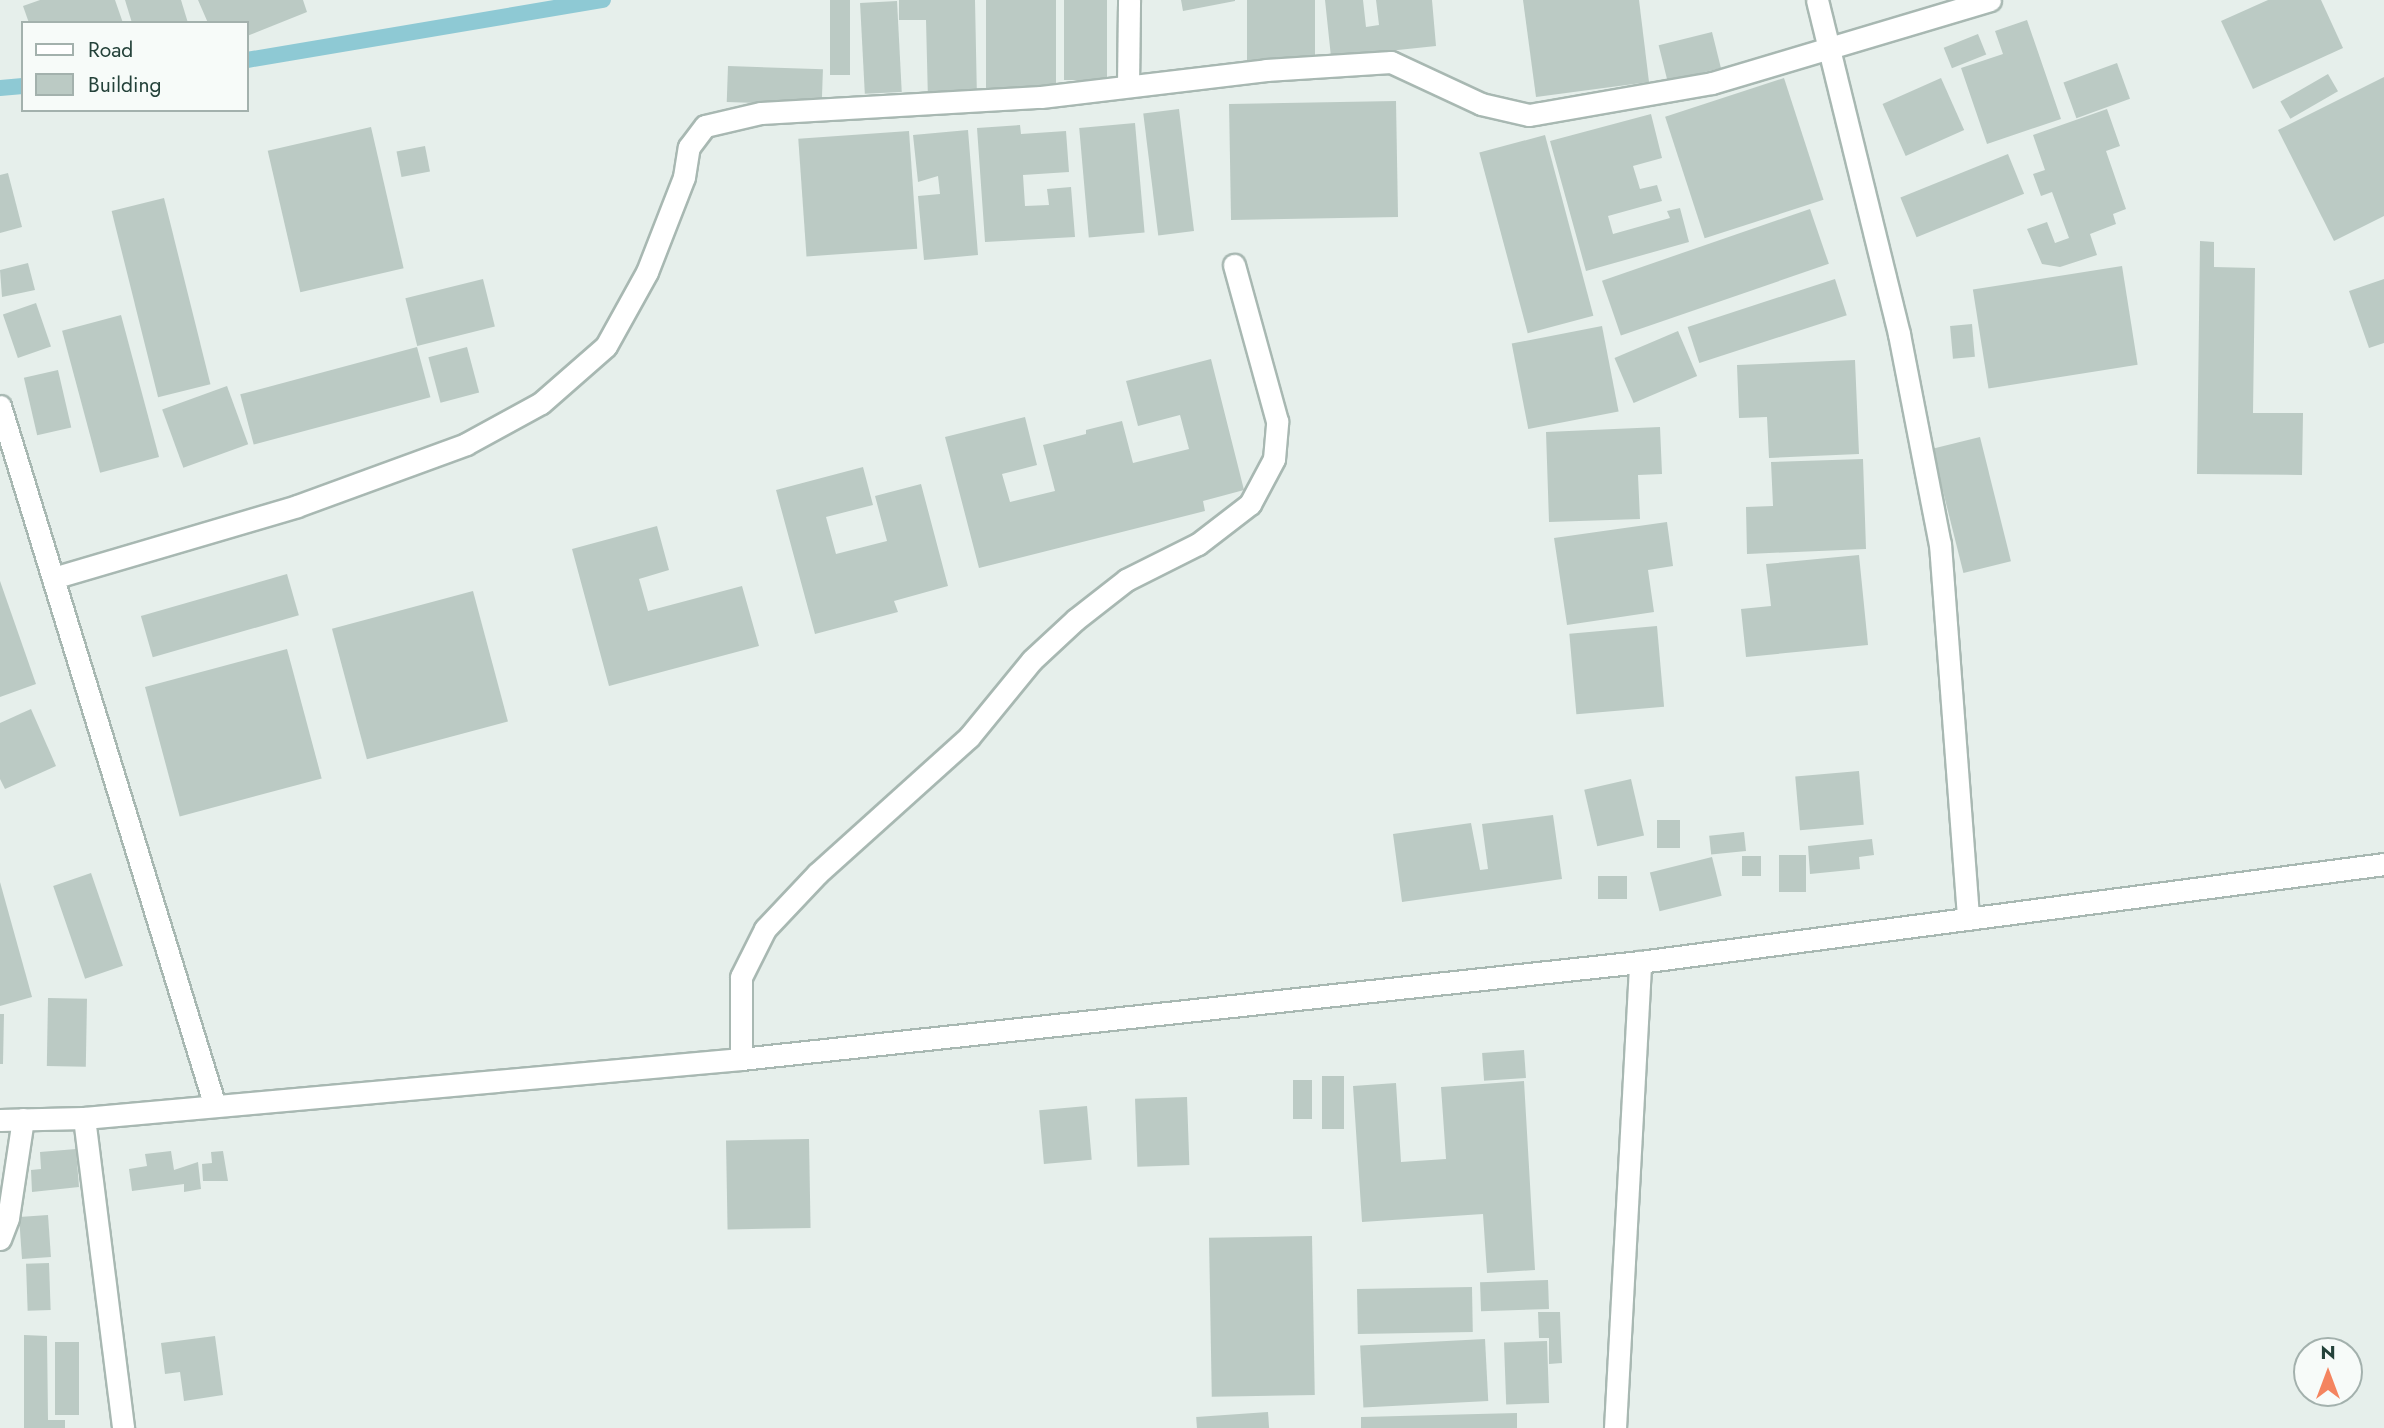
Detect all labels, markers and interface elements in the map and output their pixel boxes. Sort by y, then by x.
legend [21,21,248,112]
text: Road [88,35,133,65]
text: Building [88,70,161,100]
north arrow [2293,1337,2363,1407]
text: N [2320,1339,2336,1366]

